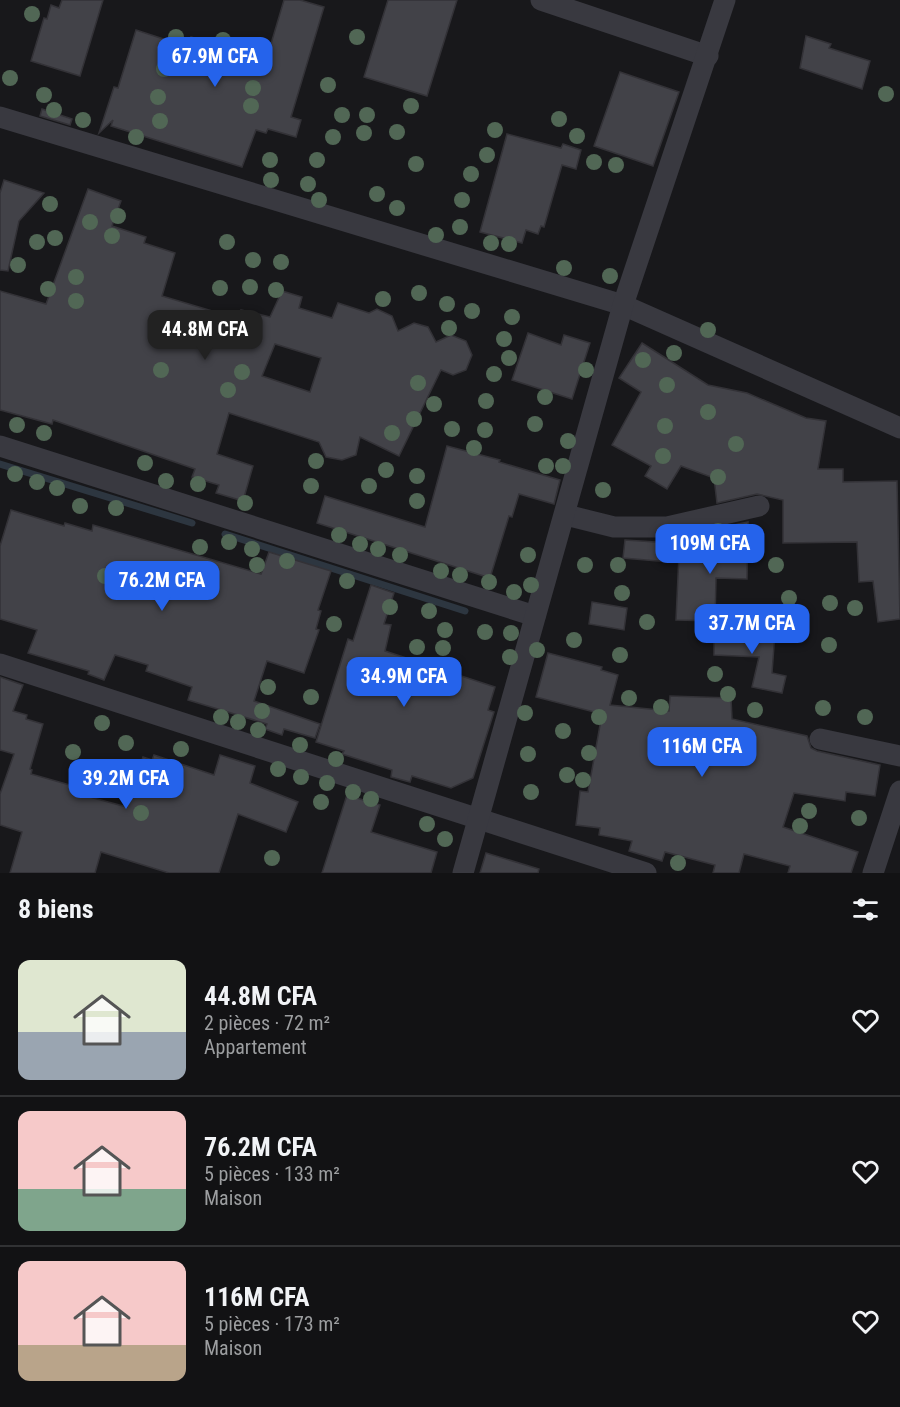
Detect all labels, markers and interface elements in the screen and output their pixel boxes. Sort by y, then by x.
pin: 67.9M CFA [146,37,284,88]
text: 67.9M CFA [172,44,258,68]
pin: 44.8M CFA [136,310,274,361]
text: 44.8M CFA [162,317,248,341]
pin: 109M CFA [648,524,772,575]
text: 109M CFA [669,531,751,555]
pin: 76.2M CFA [93,561,231,612]
text: 76.2M CFA [119,568,205,592]
pin: 37.7M CFA [683,604,821,655]
text: 37.7M CFA [709,611,795,635]
pin: 34.9M CFA [335,657,473,708]
text: 34.9M CFA [361,664,447,688]
pin: 116M CFA [640,727,764,778]
text: 116M CFA [661,734,743,758]
pin: 39.2M CFA [57,759,195,810]
text: 39.2M CFA [83,766,169,790]
icon: filters [849,893,882,926]
text: 8 biens [18,894,94,924]
text: 44.8M CFA [204,981,317,1011]
icon: home [66,984,138,1056]
icon: heart [849,1004,882,1037]
text: 2 pièces · 72 m² [204,1011,330,1035]
text: Appartement [204,1035,307,1059]
text: 76.2M CFA [204,1132,317,1162]
icon: home [66,1135,138,1207]
icon: heart [849,1155,882,1188]
text: 5 pièces · 133 m² [204,1162,340,1186]
text: Maison [204,1186,262,1210]
text: 116M CFA [204,1282,309,1312]
icon: home [66,1285,138,1357]
icon: heart [849,1305,882,1338]
text: 5 pièces · 173 m² [204,1312,340,1336]
text: Maison [204,1336,262,1360]

